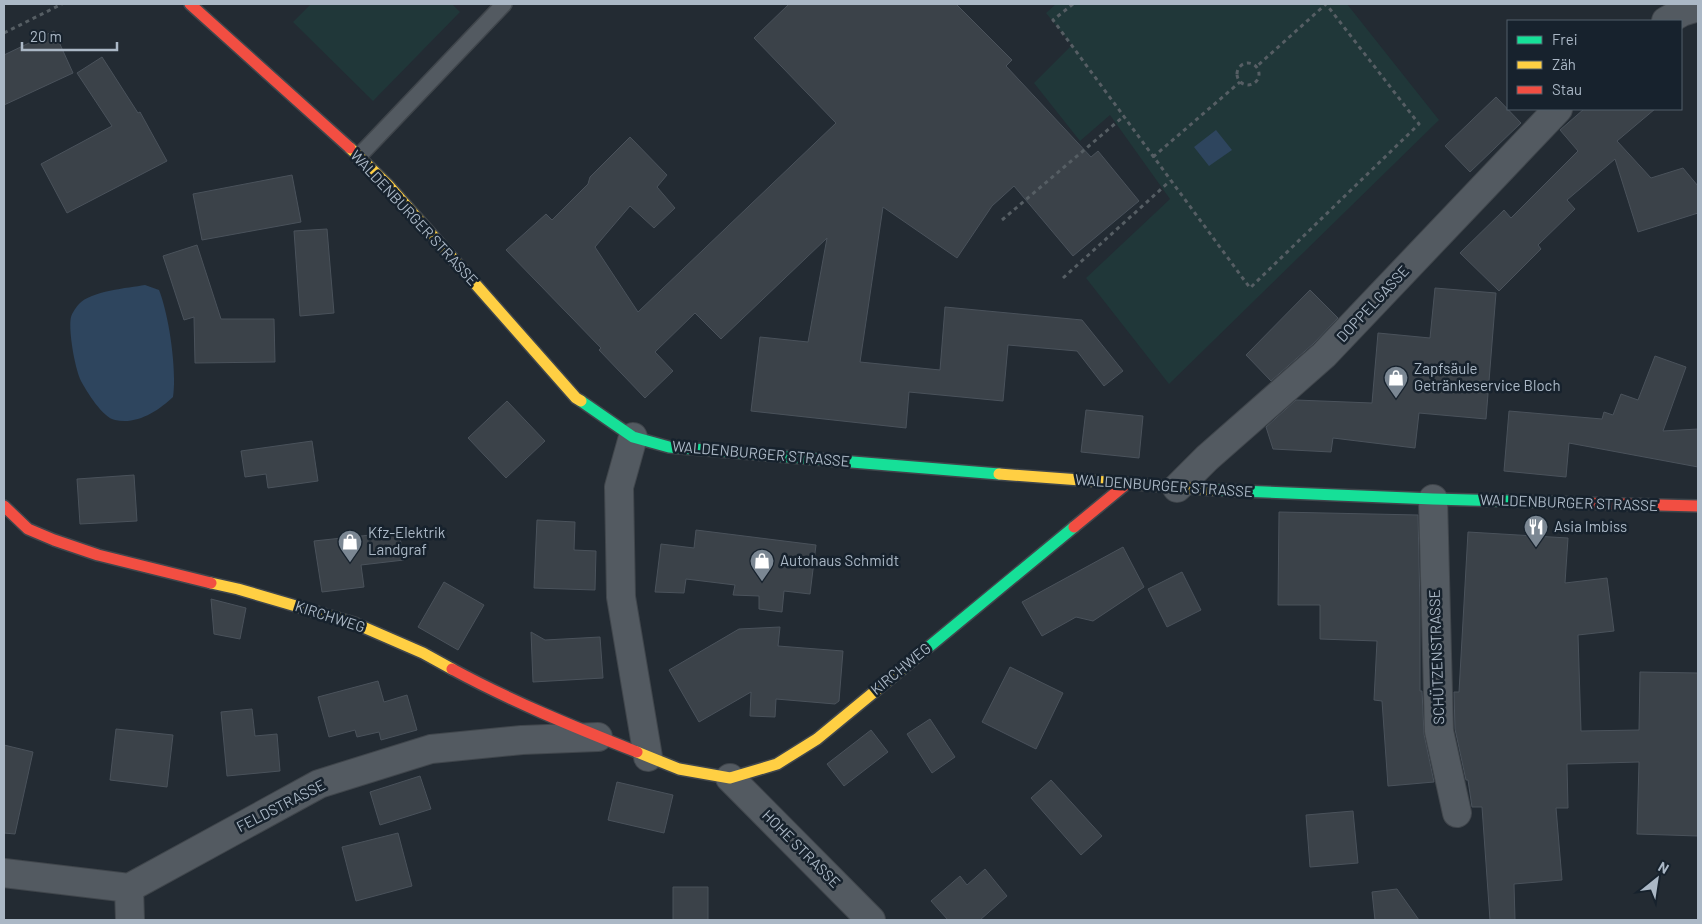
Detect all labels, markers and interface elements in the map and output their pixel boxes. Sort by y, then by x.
scale bar [22,20,118,52]
legend [1507,20,1682,110]
text: 20 m [30,27,62,45]
text: Frei [1552,30,1578,48]
text: Zäh [1552,55,1576,73]
text: Stau [1552,80,1582,98]
street label: WALDENBURGER STRASSE [347,146,482,289]
street label: DOPPELGASSE [1332,261,1412,345]
place label: Zapfsäule Getränkeservice Bloch [1414,359,1560,394]
shop icon: Zapfsäule Getränkeservice Bloch [1383,365,1409,399]
street label: WALDENBURGER STRASSE [671,436,851,470]
street label: WALDENBURGER STRASSE [1075,470,1254,500]
street label: WALDENBURGER STRASSE [1480,490,1658,514]
restaurant icon: Asia Imbiss [1523,514,1549,548]
place label: Asia Imbiss [1554,517,1627,535]
place label: Kfz-Elektrik Landgraf [368,523,446,558]
shop icon: Kfz-Elektrik Landgraf [337,529,363,563]
shop icon: Autohaus Schmidt [749,548,775,582]
place label: Autohaus Schmidt [780,551,899,569]
street label: SCHÜTZENSTRASSE [1425,589,1447,725]
street label: KIRCHWEG [293,596,368,636]
street label: KIRCHWEG [867,638,934,698]
street label: FELDSTRASSE [233,775,328,835]
street label: HOHE STRASSE [759,806,844,891]
north arrow [1632,854,1682,904]
text: N [1655,858,1672,877]

